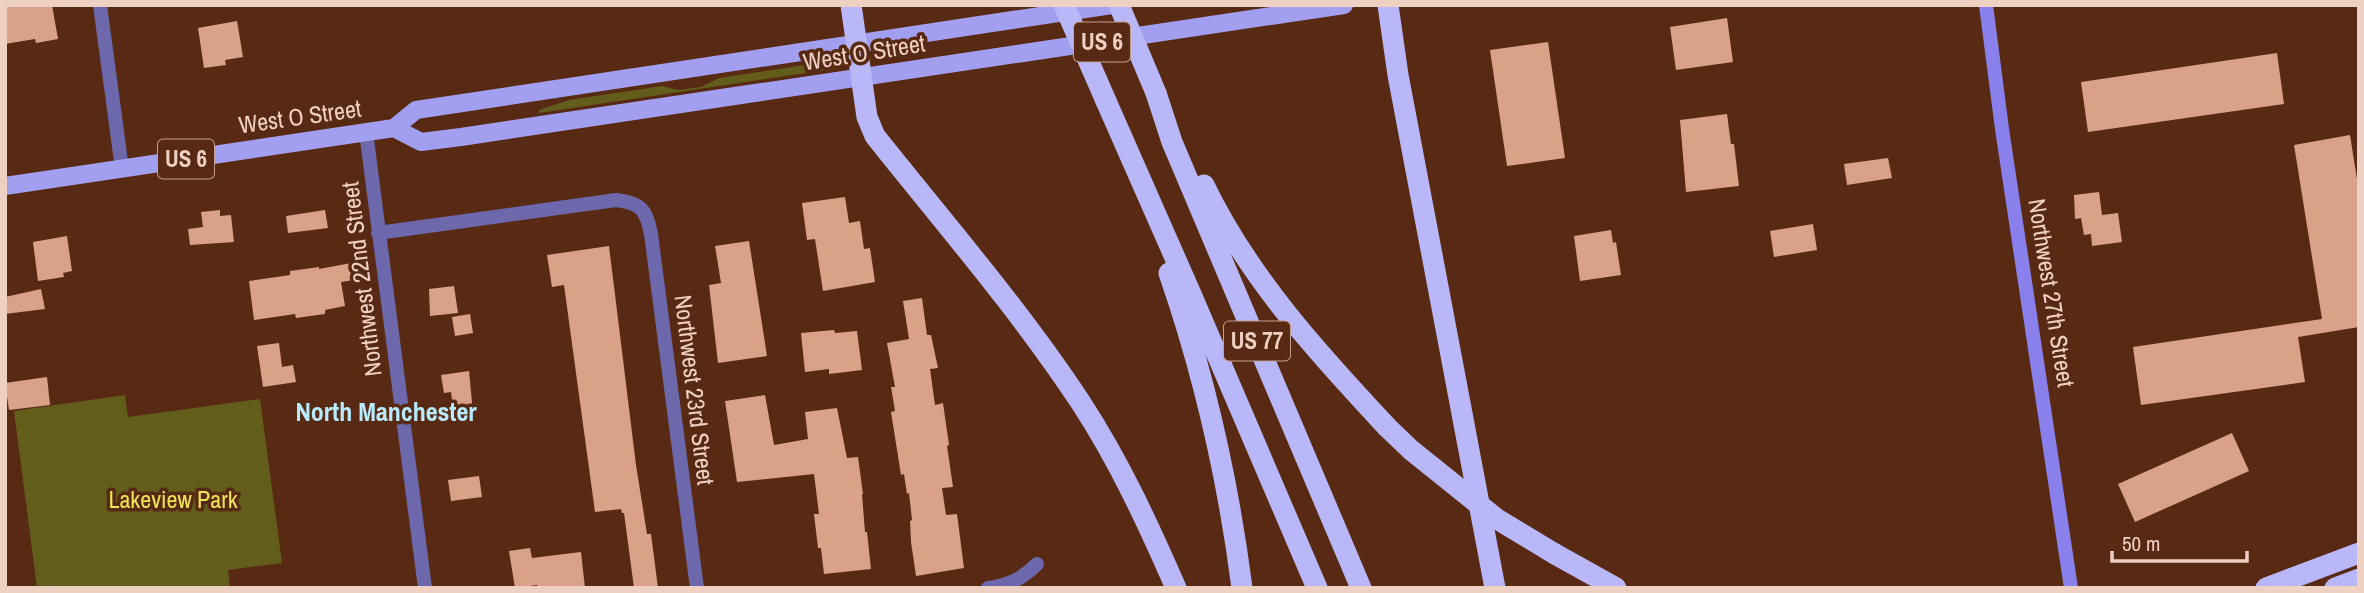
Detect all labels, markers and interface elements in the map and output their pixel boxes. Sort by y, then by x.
road number: US 6 [1074,22,1130,61]
street label: West O Street [800,26,928,77]
street label: West O Street [237,92,364,140]
road number: US 6 [158,140,214,178]
street label: Northwest 22nd Street [333,179,389,378]
street label: Northwest 27th Street [2021,196,2083,390]
street label: Northwest 23rd Street [667,293,723,487]
road number: US 77 [1224,322,1290,360]
district label: North Manchester [295,394,477,429]
park label: Lakeview Park [108,483,238,515]
scale bar [2112,520,2247,564]
text: 50 m [2122,529,2160,558]

